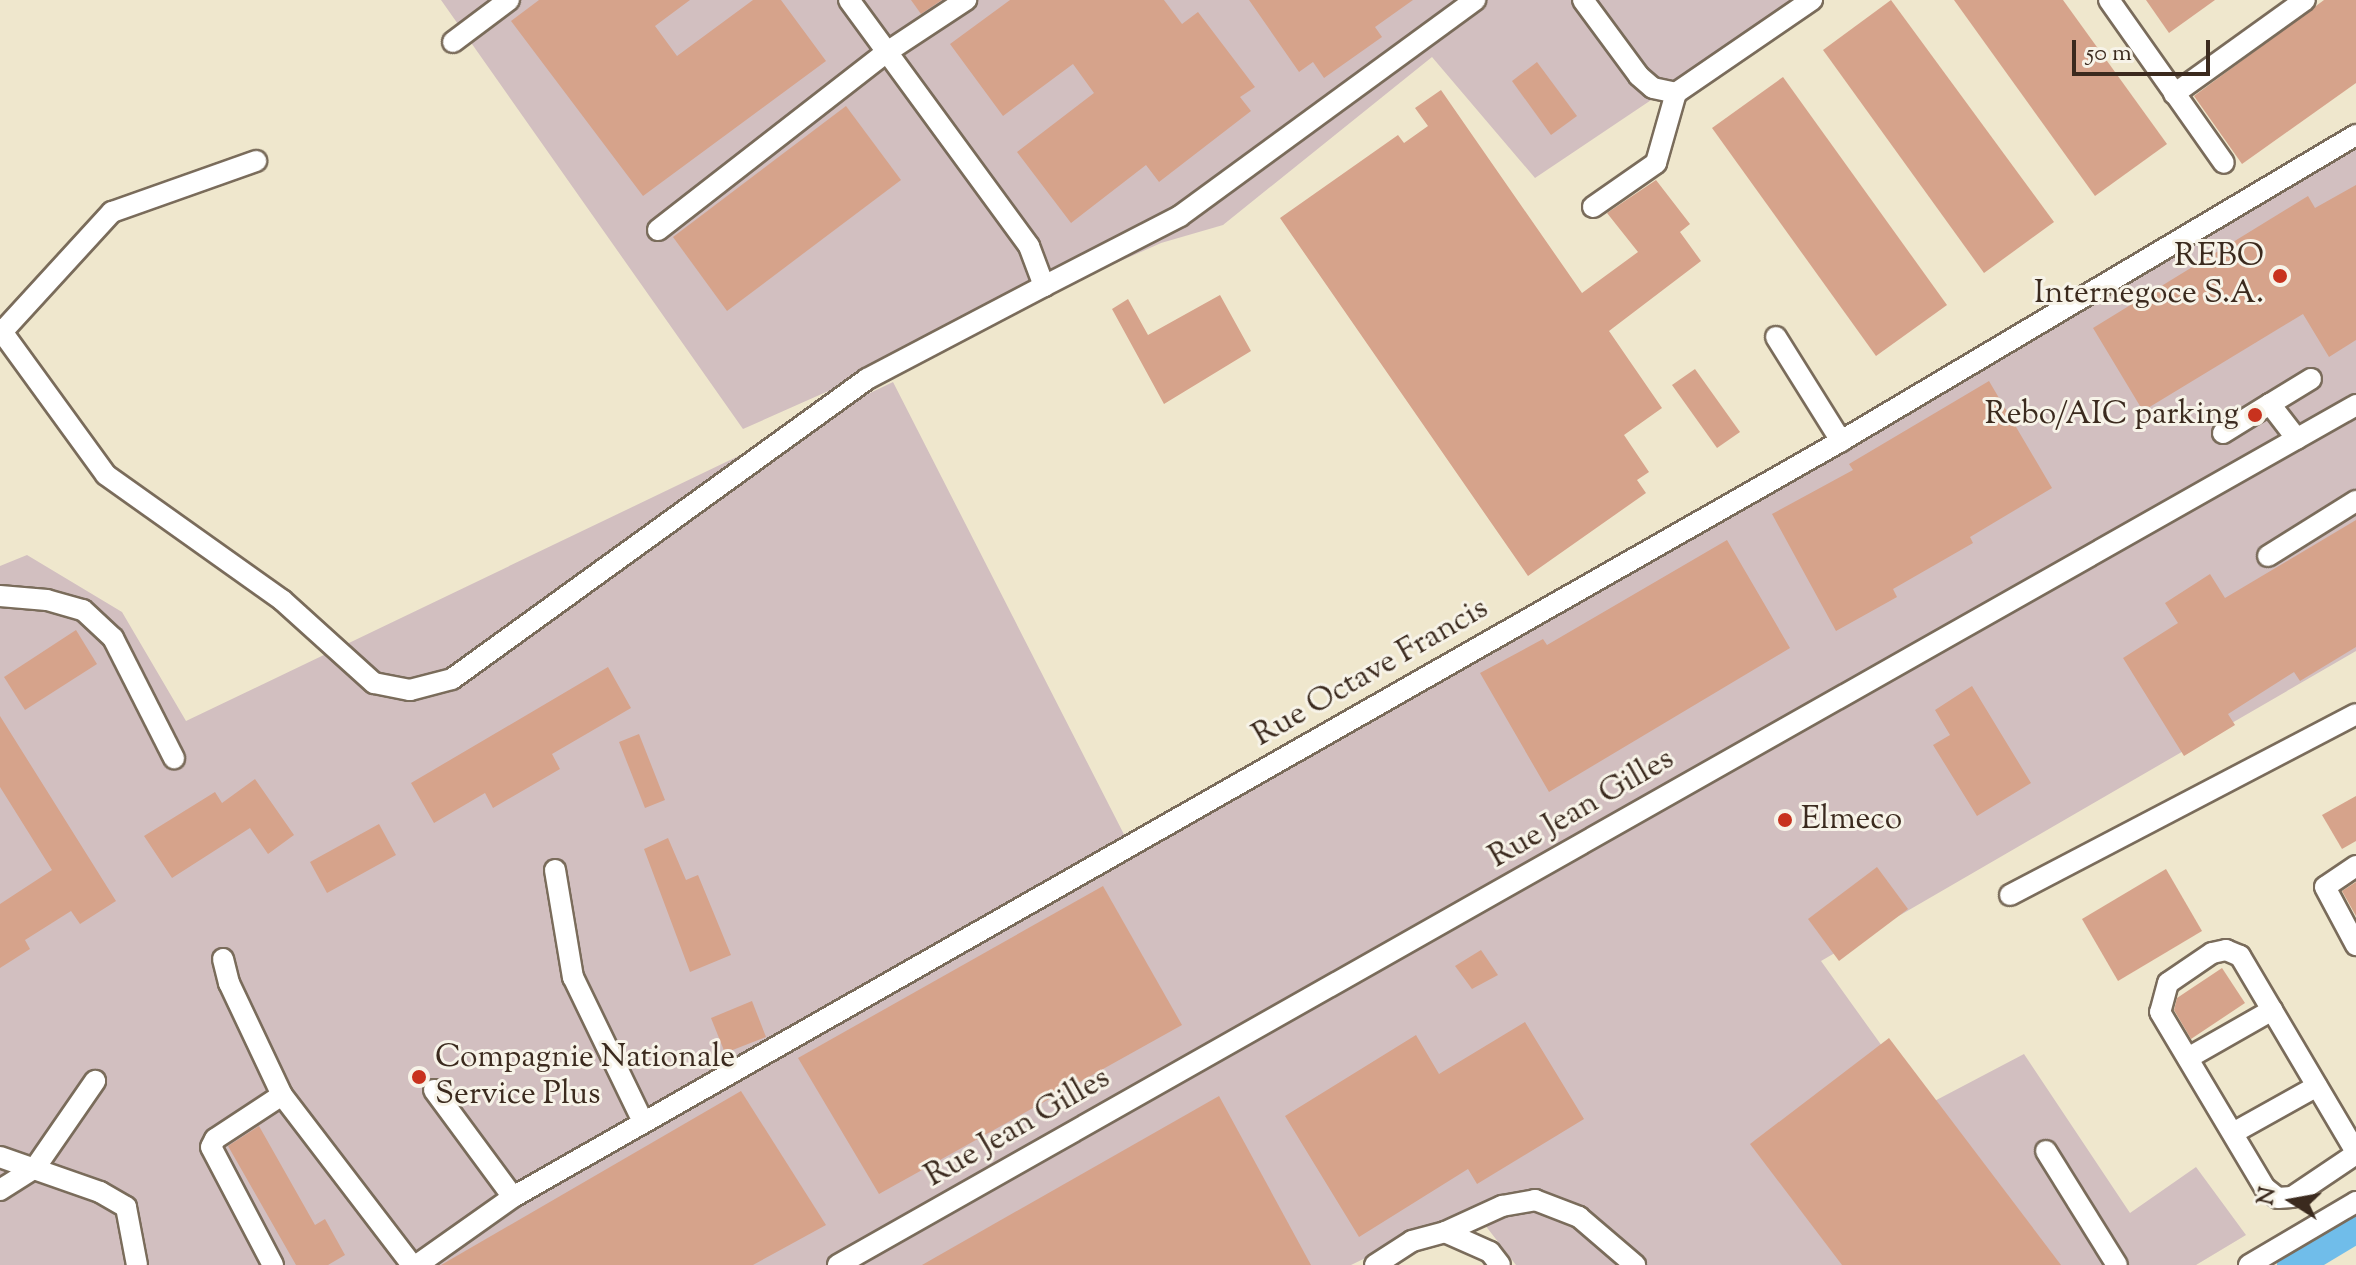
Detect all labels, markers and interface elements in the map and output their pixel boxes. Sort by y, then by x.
scale bar [2076,24,2214,74]
text: 50 m [2086,37,2132,71]
place label: REBO Internegoce S.A. [2034,239,2264,314]
marker: REBO Internegoce S.A. [2271,267,2289,285]
place label: Rebo/AIC parking [1985,396,2239,434]
marker: Rebo/AIC parking [2246,406,2264,424]
street label: Rue Octave Francis [1247,590,1495,756]
street label: Rue Jean Gilles [1483,741,1681,877]
place label: Elmeco [1801,801,1902,839]
marker: Elmeco [1776,811,1794,829]
place label: Compagnie Nationale Service Plus [435,1040,735,1115]
street label: Rue Jean Gilles [919,1060,1117,1196]
marker: Compagnie Nationale Service Plus [410,1068,428,1086]
north arrow [2252,1161,2332,1241]
text: N [2251,1185,2286,1208]

